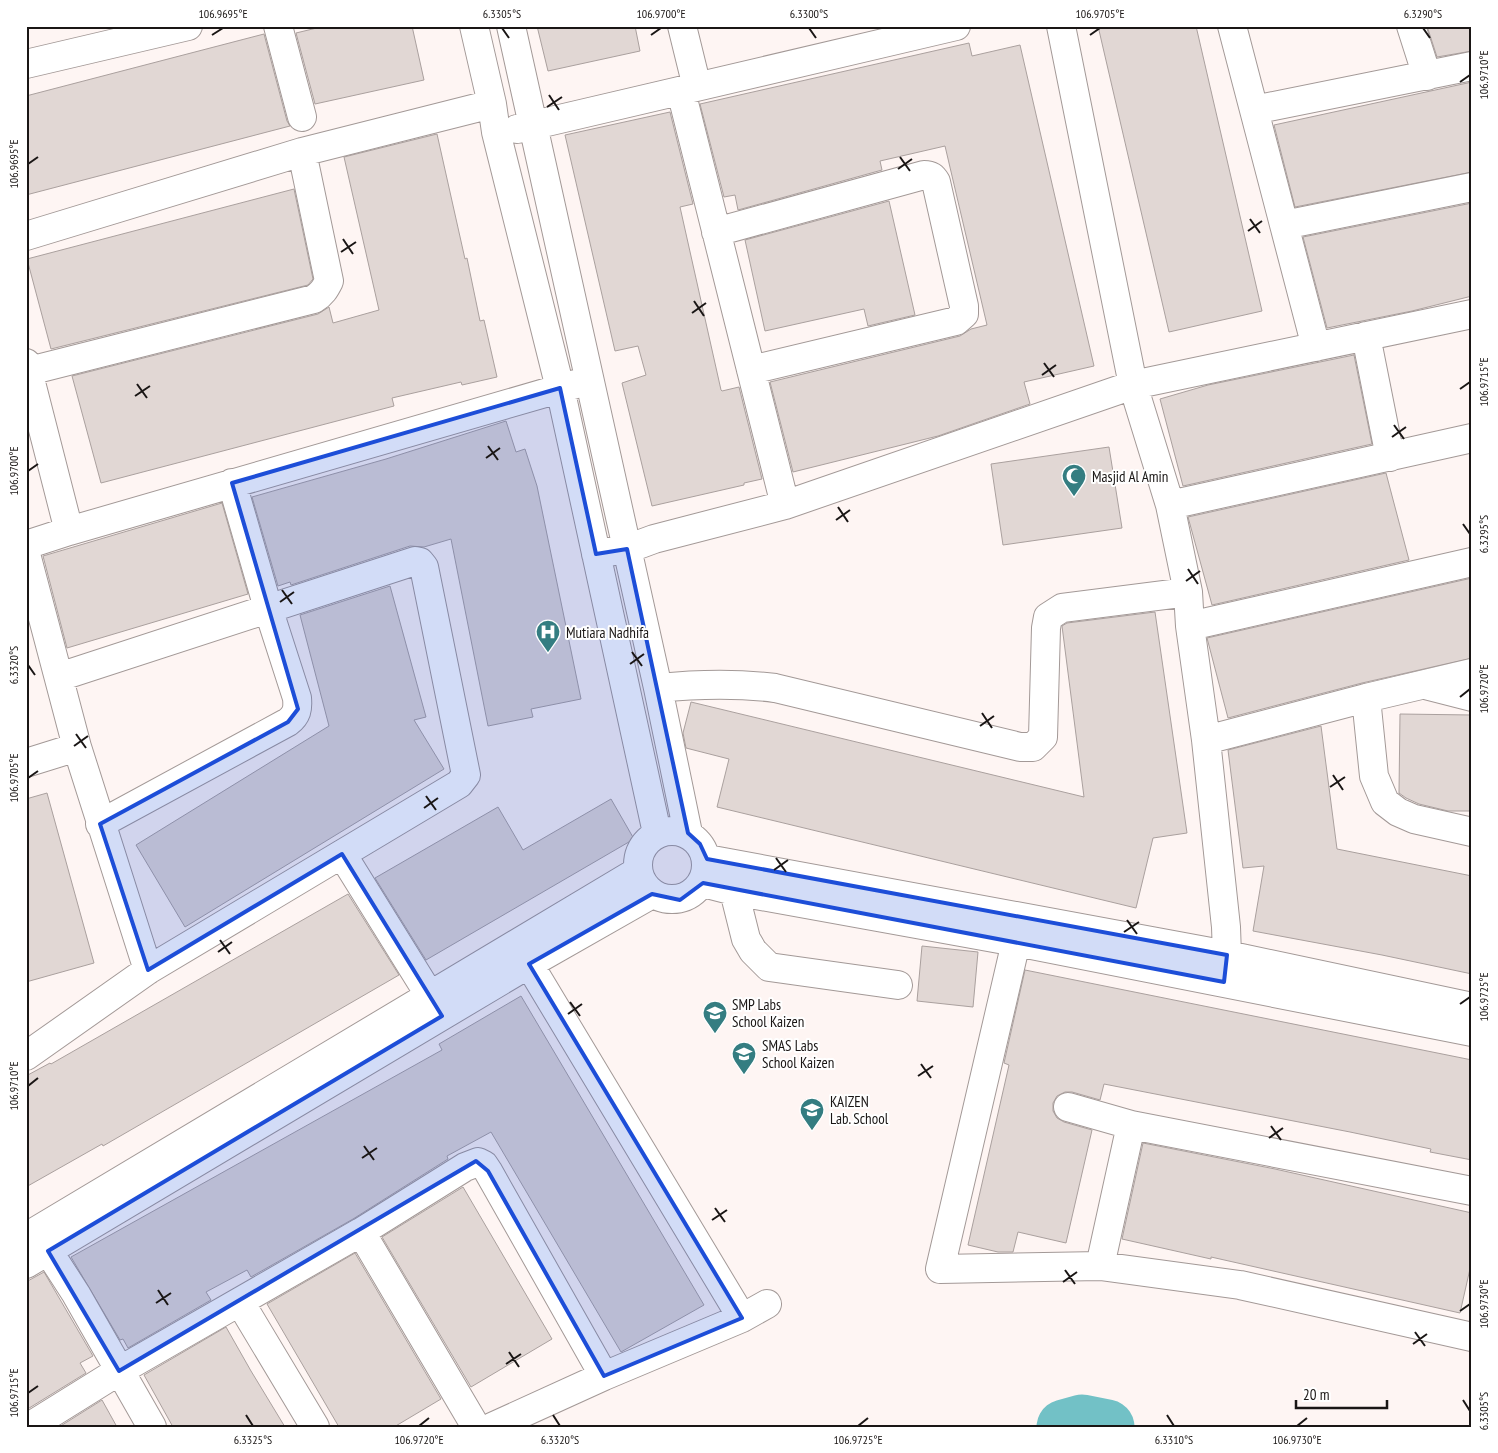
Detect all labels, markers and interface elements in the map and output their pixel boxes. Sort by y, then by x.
text: 106.9695°E [198,6,248,21]
text: 6.3305°S [483,6,521,21]
text: 106.9700°E [636,6,686,21]
text: 6.3300°S [790,6,828,21]
text: 106.9705°E [1075,6,1125,21]
text: 6.3290°S [1404,6,1442,21]
text: 106.9710°E [1476,50,1491,100]
text: 106.9695°E [6,139,21,189]
text: 106.9715°E [1476,357,1491,407]
text: 106.9700°E [6,446,21,496]
mosque icon: Masjid Al Amin [1061,463,1087,497]
place label: Masjid Al Amin [1092,467,1168,486]
text: 6.3295°S [1476,515,1491,553]
hospital icon: Mutiara Nadhifa [535,619,561,653]
place label: Mutiara Nadhifa [566,623,649,642]
text: 6.3320°S [6,646,21,684]
text: 106.9720°E [1476,664,1491,714]
text: 106.9705°E [6,753,21,803]
text: 106.9725°E [1476,972,1491,1022]
place label: SMP Labs School Kaizen [732,995,804,1031]
school or university icon: SMP Labs School Kaizen [702,1000,728,1034]
place label: SMAS Labs School Kaizen [762,1036,834,1072]
school or university icon: SMAS Labs School Kaizen [731,1041,757,1075]
text: 106.9710°E [6,1061,21,1111]
place label: KAIZEN Lab. School [830,1092,889,1128]
school or university icon: KAIZEN Lab. School [799,1097,825,1131]
text: 106.9730°E [1476,1279,1491,1329]
text: 106.9715°E [6,1368,21,1418]
scale bar [1296,1378,1387,1410]
text: 20 m [1303,1385,1329,1404]
text: 6.3305°S [1476,1392,1491,1430]
text: 6.3325°S [234,1432,272,1447]
text: 106.9720°E [394,1432,444,1447]
text: 6.3320°S [541,1432,579,1447]
text: 106.9725°E [833,1432,883,1447]
text: 6.3310°S [1155,1432,1193,1447]
text: 106.9730°E [1272,1432,1322,1447]

